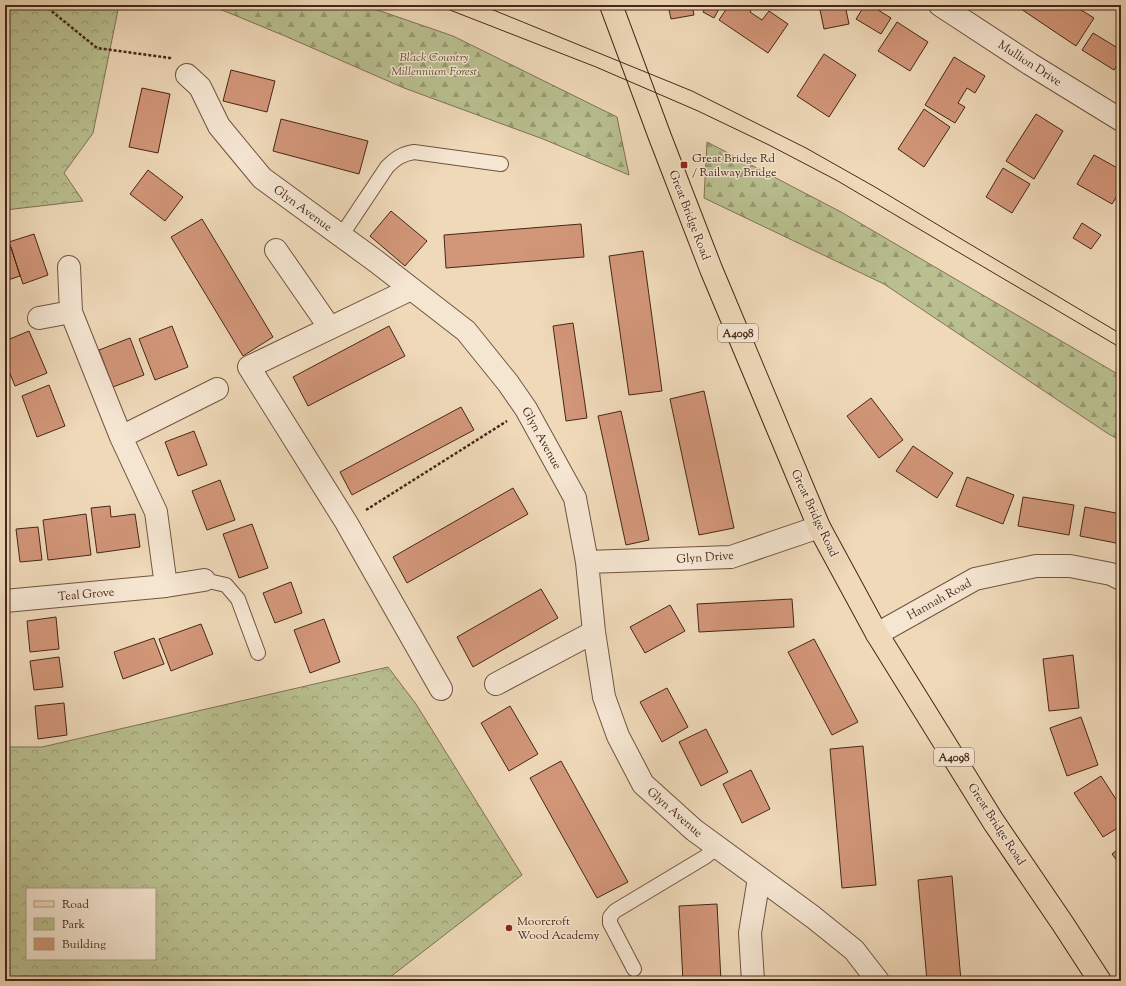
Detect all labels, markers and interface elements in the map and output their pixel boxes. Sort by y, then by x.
street label: Mullion Drive [994,36,1065,91]
park label: Black Country Millennium Forest [391,49,478,81]
place label: Great Bridge Rd / Railway Bridge [692,150,777,182]
marker: Great Bridge Rd / Railway Bridge [679,160,689,170]
street label: Great Bridge Road [664,168,715,263]
street label: Glyn Avenue [269,181,336,237]
road number: A4098 [718,324,758,342]
street label: Glyn Avenue [517,404,566,473]
street label: Great Bridge Road [786,467,842,560]
street label: Glyn Drive [676,547,735,569]
street label: Hannah Road [904,575,975,625]
street label: Teal Grove [57,584,115,606]
road number: A4098 [934,748,974,766]
street label: Great Bridge Road [963,780,1030,869]
street label: Glyn Avenue [642,783,707,842]
legend [26,888,156,960]
text: Road [62,896,89,914]
place label: Moorcroft Wood Academy [517,913,599,945]
text: Park [62,916,85,934]
marker: Moorcroft Wood Academy [504,923,514,933]
text: Building [62,936,106,954]

